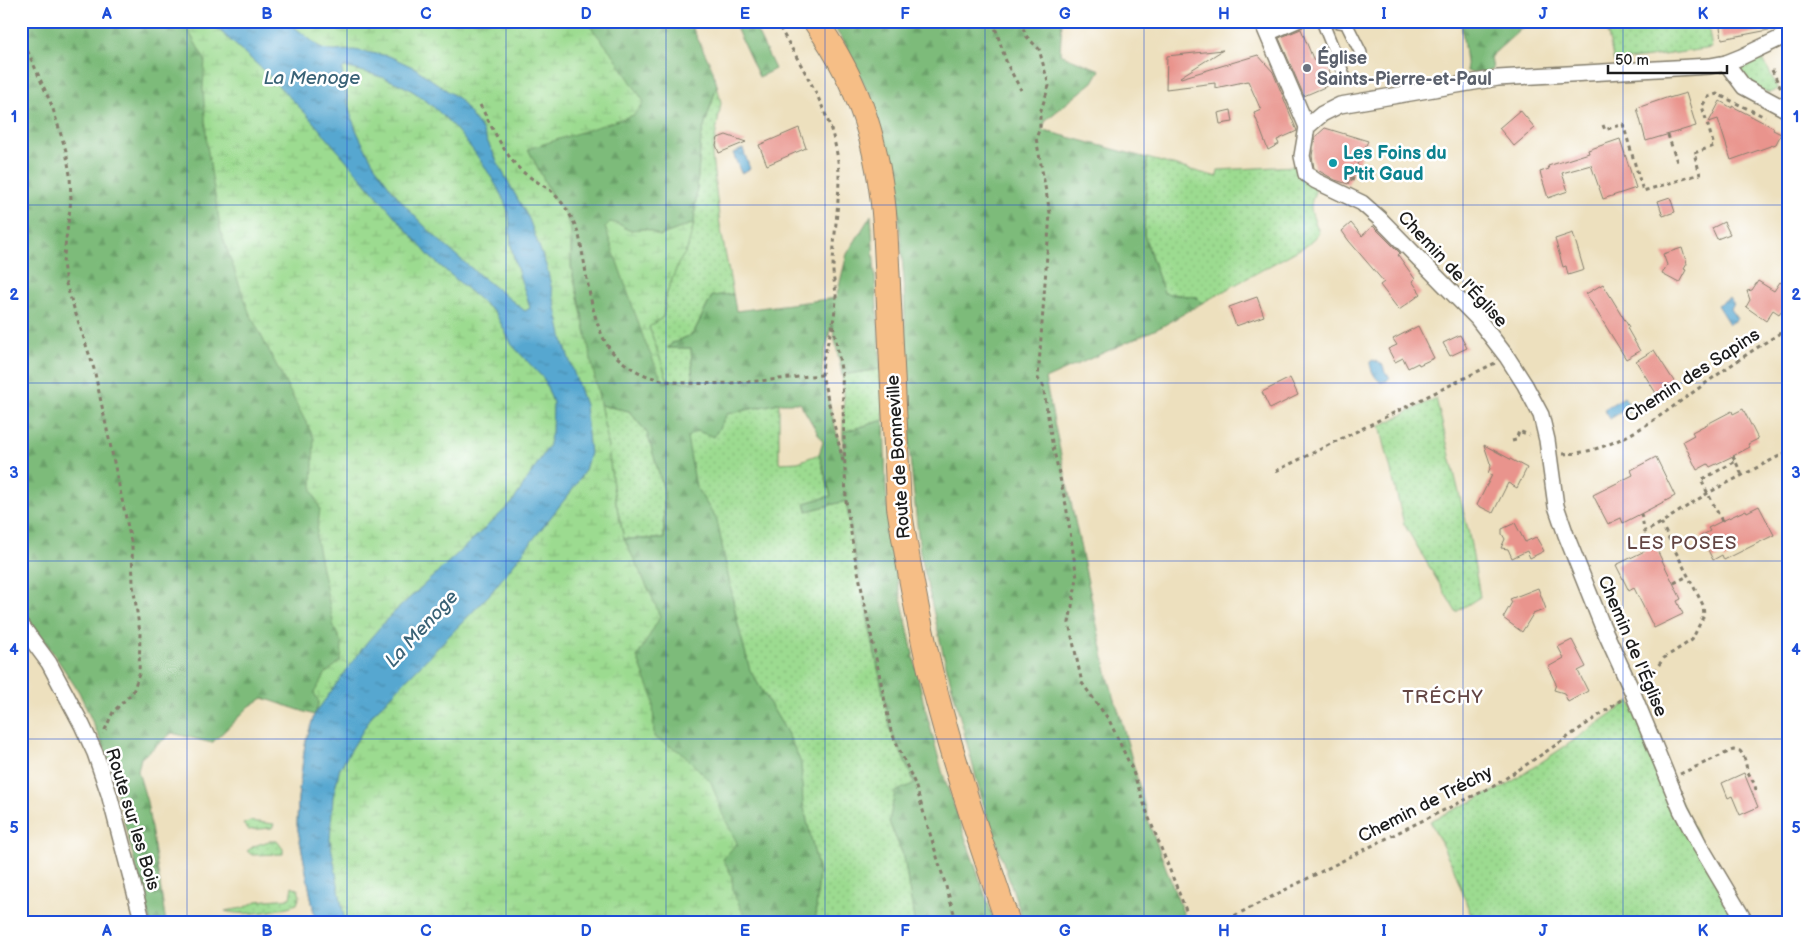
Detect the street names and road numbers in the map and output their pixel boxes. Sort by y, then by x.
street label: Chemin de l'Église [1393,206,1514,332]
street label: Chemin des Sapins [1621,324,1764,427]
street label: Route de Bonneville [882,374,915,540]
street label: Chemin de l'Église [1593,572,1674,720]
street label: Route sur les Bois [101,745,164,893]
street label: Chemin de Tréchy [1355,761,1496,847]

